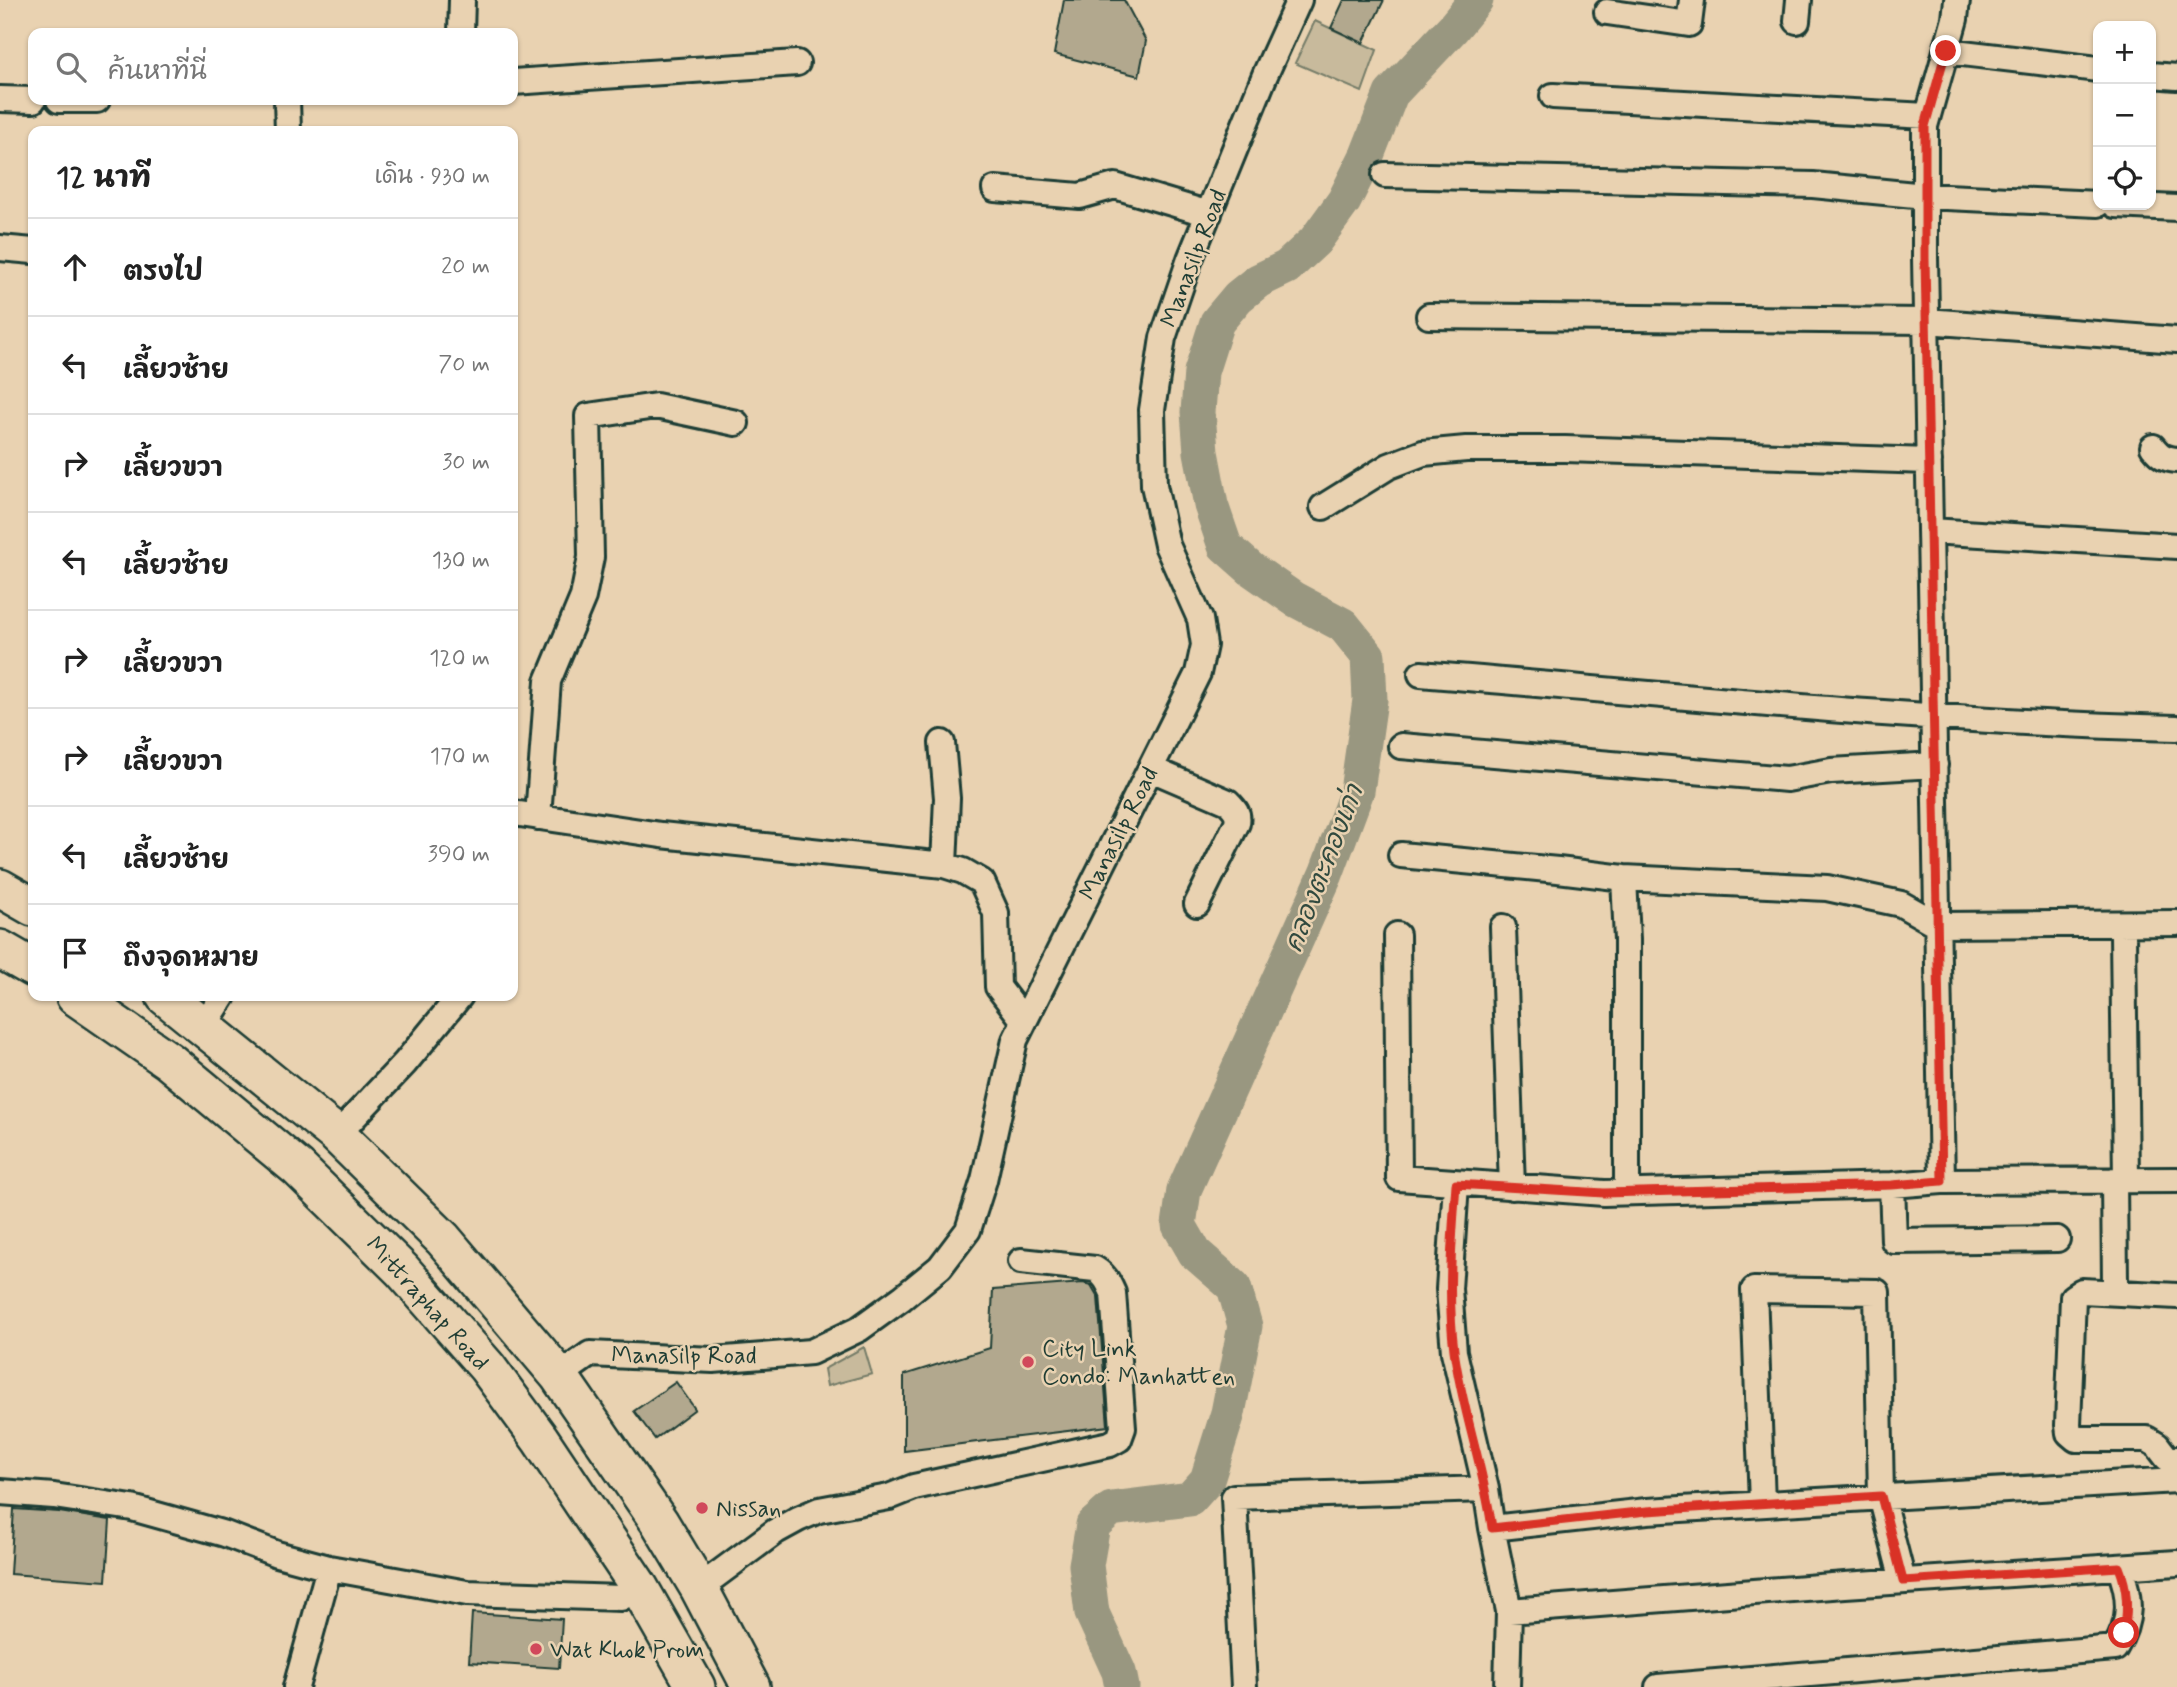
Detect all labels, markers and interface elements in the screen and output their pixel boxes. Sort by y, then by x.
map controls [2093,21,2156,210]
button: + [2093,21,2156,84]
search box [28,28,518,105]
route end [1930,35,1961,66]
icon: search [52,48,90,86]
text: ค้นหาที่นี่ [108,55,207,89]
button: − [2093,84,2156,147]
button: locate [2093,147,2156,210]
text: 12 นาที [56,159,151,198]
text: เดิน · 930 m [374,162,490,192]
street label: Manasilp Road [1154,185,1235,332]
icon: ahead [56,248,94,286]
text: 20 m [441,252,490,282]
text: ตรงไป [123,256,203,290]
icon: left [56,346,94,384]
text: 70 m [438,350,490,380]
text: เลี้ยวซ้าย [123,354,229,388]
icon: right [56,444,94,482]
text: 30 m [442,448,490,478]
text: เลี้ยวขวา [123,452,223,486]
icon: left [56,542,94,580]
text: 130 m [432,546,490,576]
text: เลี้ยวซ้าย [123,550,229,584]
icon: right [56,640,94,678]
text: 120 m [429,644,490,674]
text: เลี้ยวขวา [123,648,223,682]
icon: right [56,738,94,776]
text: 170 m [430,742,490,772]
text: เลี้ยวขวา [123,746,223,780]
street label: Manasilp Road [1073,762,1166,905]
water label: คลองตะคองเก่า [1277,779,1373,957]
icon: left [56,836,94,874]
text: 390 m [428,840,490,870]
text: เลี้ยวซ้าย [123,844,229,878]
icon: arrive [56,934,94,972]
text: ถึงจุดหมาย [123,942,259,976]
street label: Mittraphap Road [358,1230,495,1378]
place label: City Link Condo: Manhatten [1042,1334,1235,1393]
street label: Manasilp Road [611,1341,757,1372]
marker: City Link Condo: Manhatten [1020,1354,1036,1370]
place label: Nissan [716,1494,781,1525]
marker: Nissan [694,1500,710,1516]
route start [2108,1617,2139,1648]
place label: Wat Khok Prom [550,1635,704,1666]
marker: Wat Khok Prom [528,1641,544,1657]

